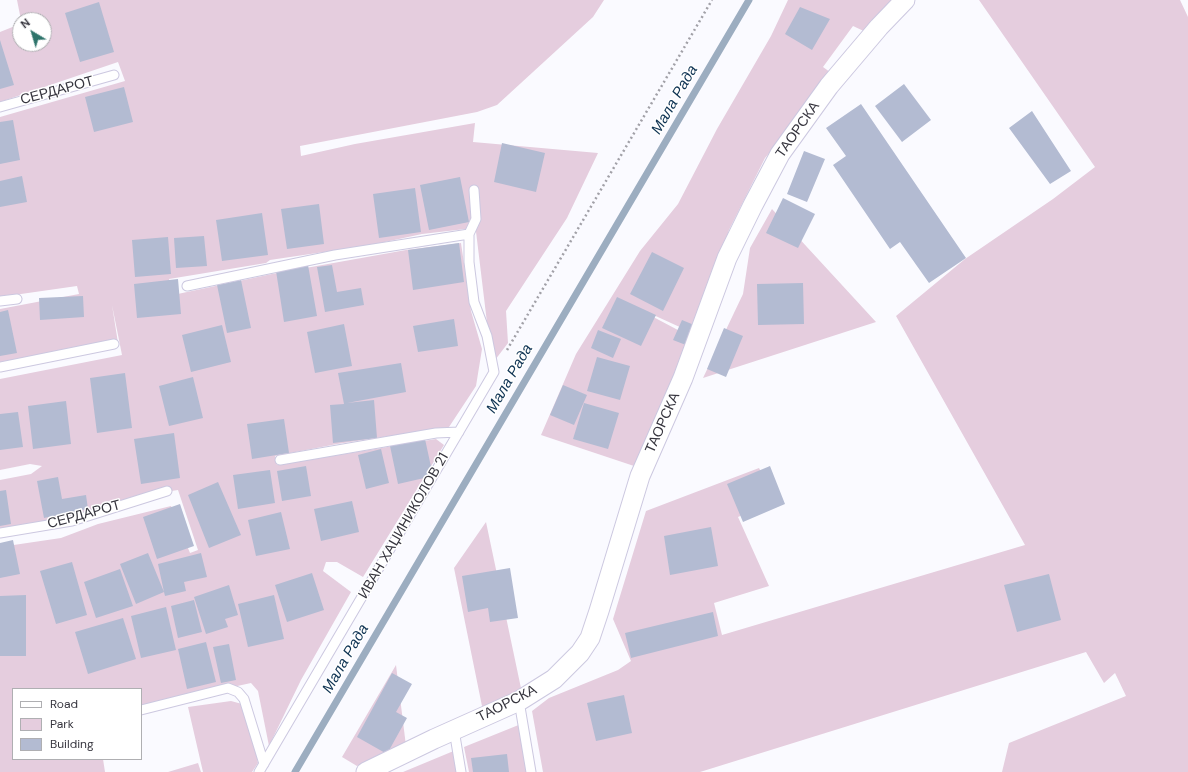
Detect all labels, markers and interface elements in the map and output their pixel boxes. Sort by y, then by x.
north arrow [12,12,52,52]
text: N [18,15,33,31]
water label: Мала Рада [648,62,702,138]
street label: СЕРДАРОТ [19,73,95,109]
street label: ТАОРСКА [773,99,823,161]
water label: Мала Рада [483,341,537,417]
street label: ТАОРСКА [642,390,684,456]
street label: ИВАН ХАЏИНИКОЛОВ 21 [355,450,453,602]
street label: СЕРДАРОТ [46,497,122,533]
water label: Мала Рада [319,621,373,697]
street label: ТАОРСКА [474,682,540,726]
legend [12,688,142,760]
text: Road [50,696,78,712]
text: Park [50,716,74,732]
text: Building [50,736,94,752]

